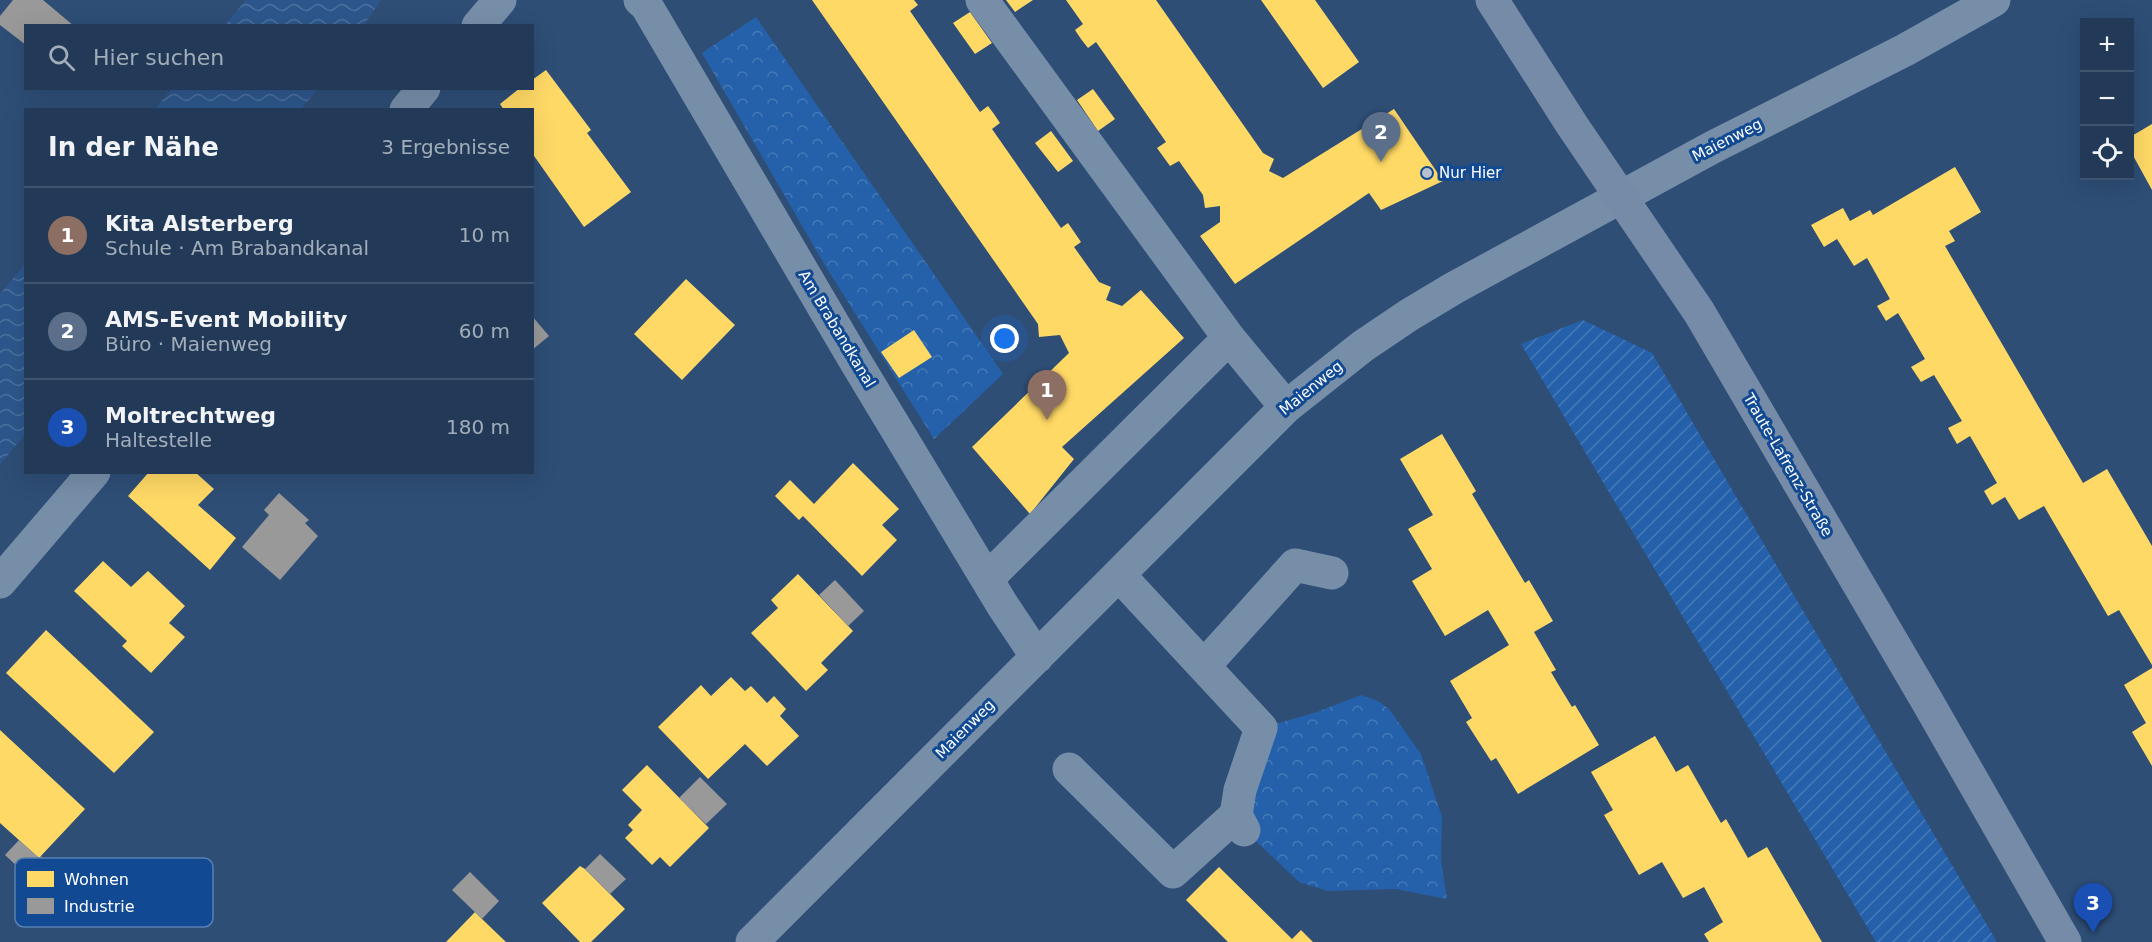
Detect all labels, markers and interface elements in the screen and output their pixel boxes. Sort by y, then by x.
map controls [2080,18,2134,180]
button: + [2080,18,2134,72]
search box [24,24,534,90]
icon: search [45,41,78,74]
text: Hier suchen [93,45,224,70]
button: − [2080,72,2134,126]
pin: 2 [1362,112,1400,162]
street label: Maienweg [1689,115,1765,165]
button: locate [2080,126,2134,180]
text: In der Nähe [48,132,219,162]
text: 3 Ergebnisse [381,135,510,159]
place label: Nur Hier [1439,164,1502,182]
marker: Nur Hier [1420,166,1434,180]
text: Kita Alsterberg [105,211,294,236]
text: 1 [61,223,74,247]
text: 10 m [459,223,510,247]
text: Schule · Am Brabandkanal [105,236,369,260]
street label: Am Brabandkanal [795,267,879,391]
text: AMS-Event Mobility [105,307,347,332]
text: 2 [61,319,74,343]
text: 60 m [459,319,510,343]
your location [990,324,1019,353]
text: Büro · Maienweg [105,332,272,356]
street label: Maienweg [1276,357,1346,419]
pin: 1 [1028,370,1066,420]
street label: Traute-Lafrenz-Straße [1739,389,1836,540]
text: Moltrechtweg [105,403,276,428]
text: 3 [61,415,74,439]
text: 180 m [446,415,510,439]
text: Haltestelle [105,428,212,452]
street label: Maienweg [932,696,998,762]
legend [15,858,213,927]
text: Wohnen [64,870,129,889]
pin: 3 [2074,884,2112,933]
text: Industrie [64,897,135,916]

